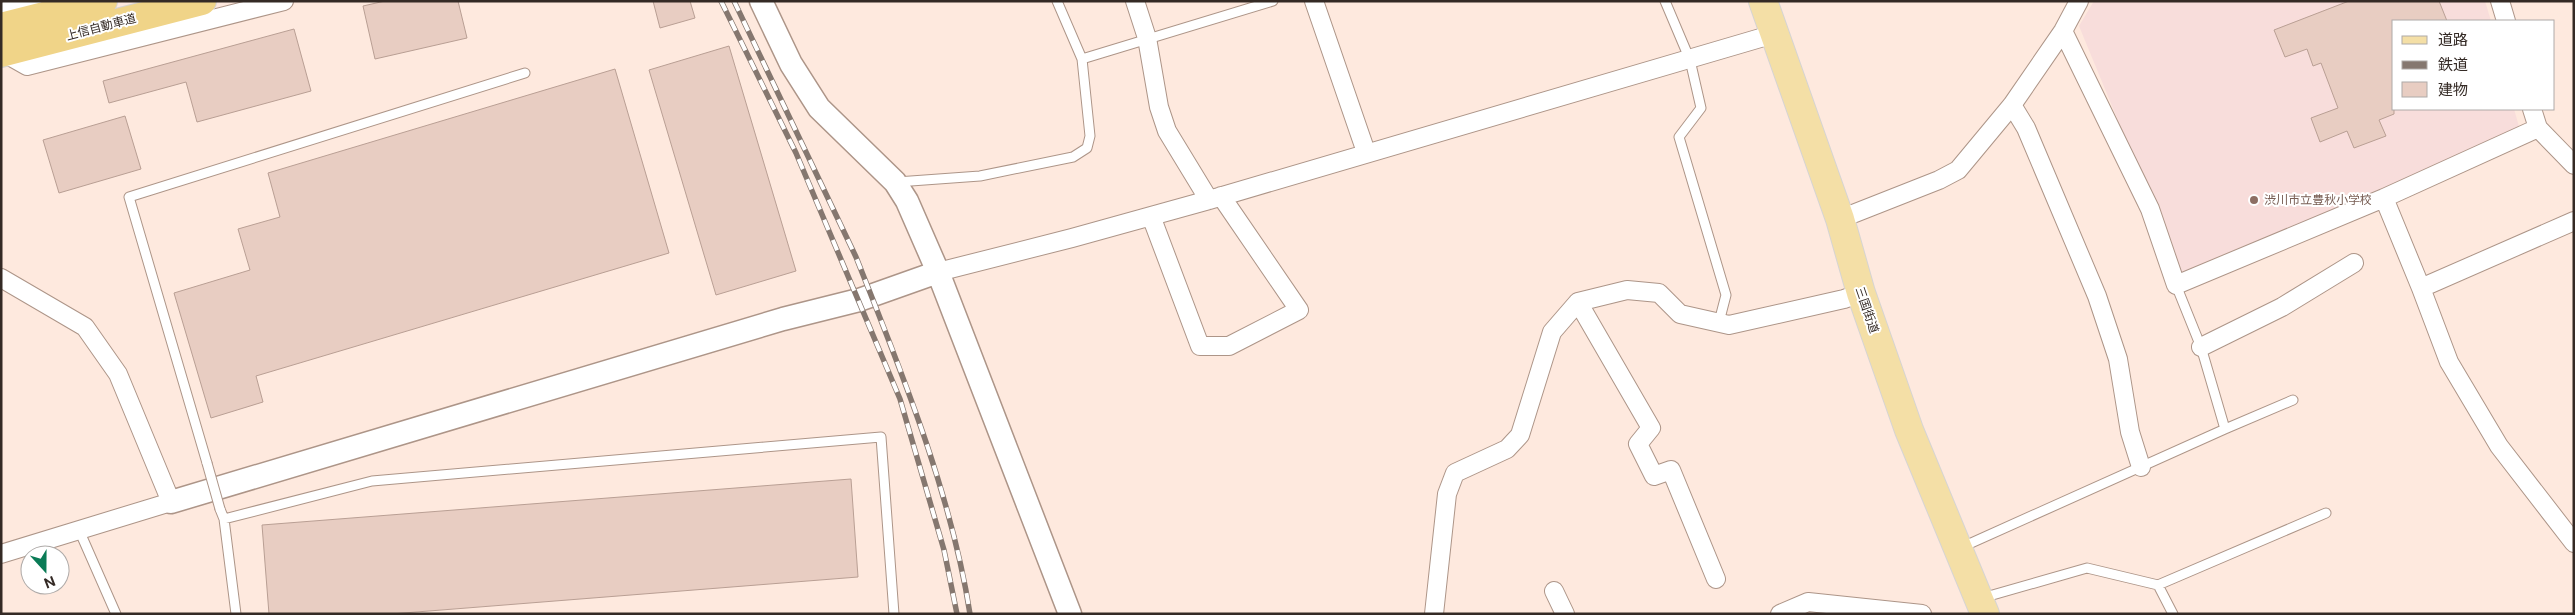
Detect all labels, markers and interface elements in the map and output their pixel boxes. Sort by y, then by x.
street label: 上信自動車道 [64,11,138,43]
legend [2392,20,2555,110]
text: 道路 [2438,31,2468,48]
text: 鉄道 [2438,56,2468,73]
text: 建物 [2438,81,2468,98]
place label: 渋川市立豊秋小学校 [2264,193,2372,207]
marker: 渋川市立豊秋小学校 [2248,194,2260,206]
street label: 三国街道 [1853,285,1881,335]
north arrow [20,545,70,595]
text: N [42,573,58,592]

